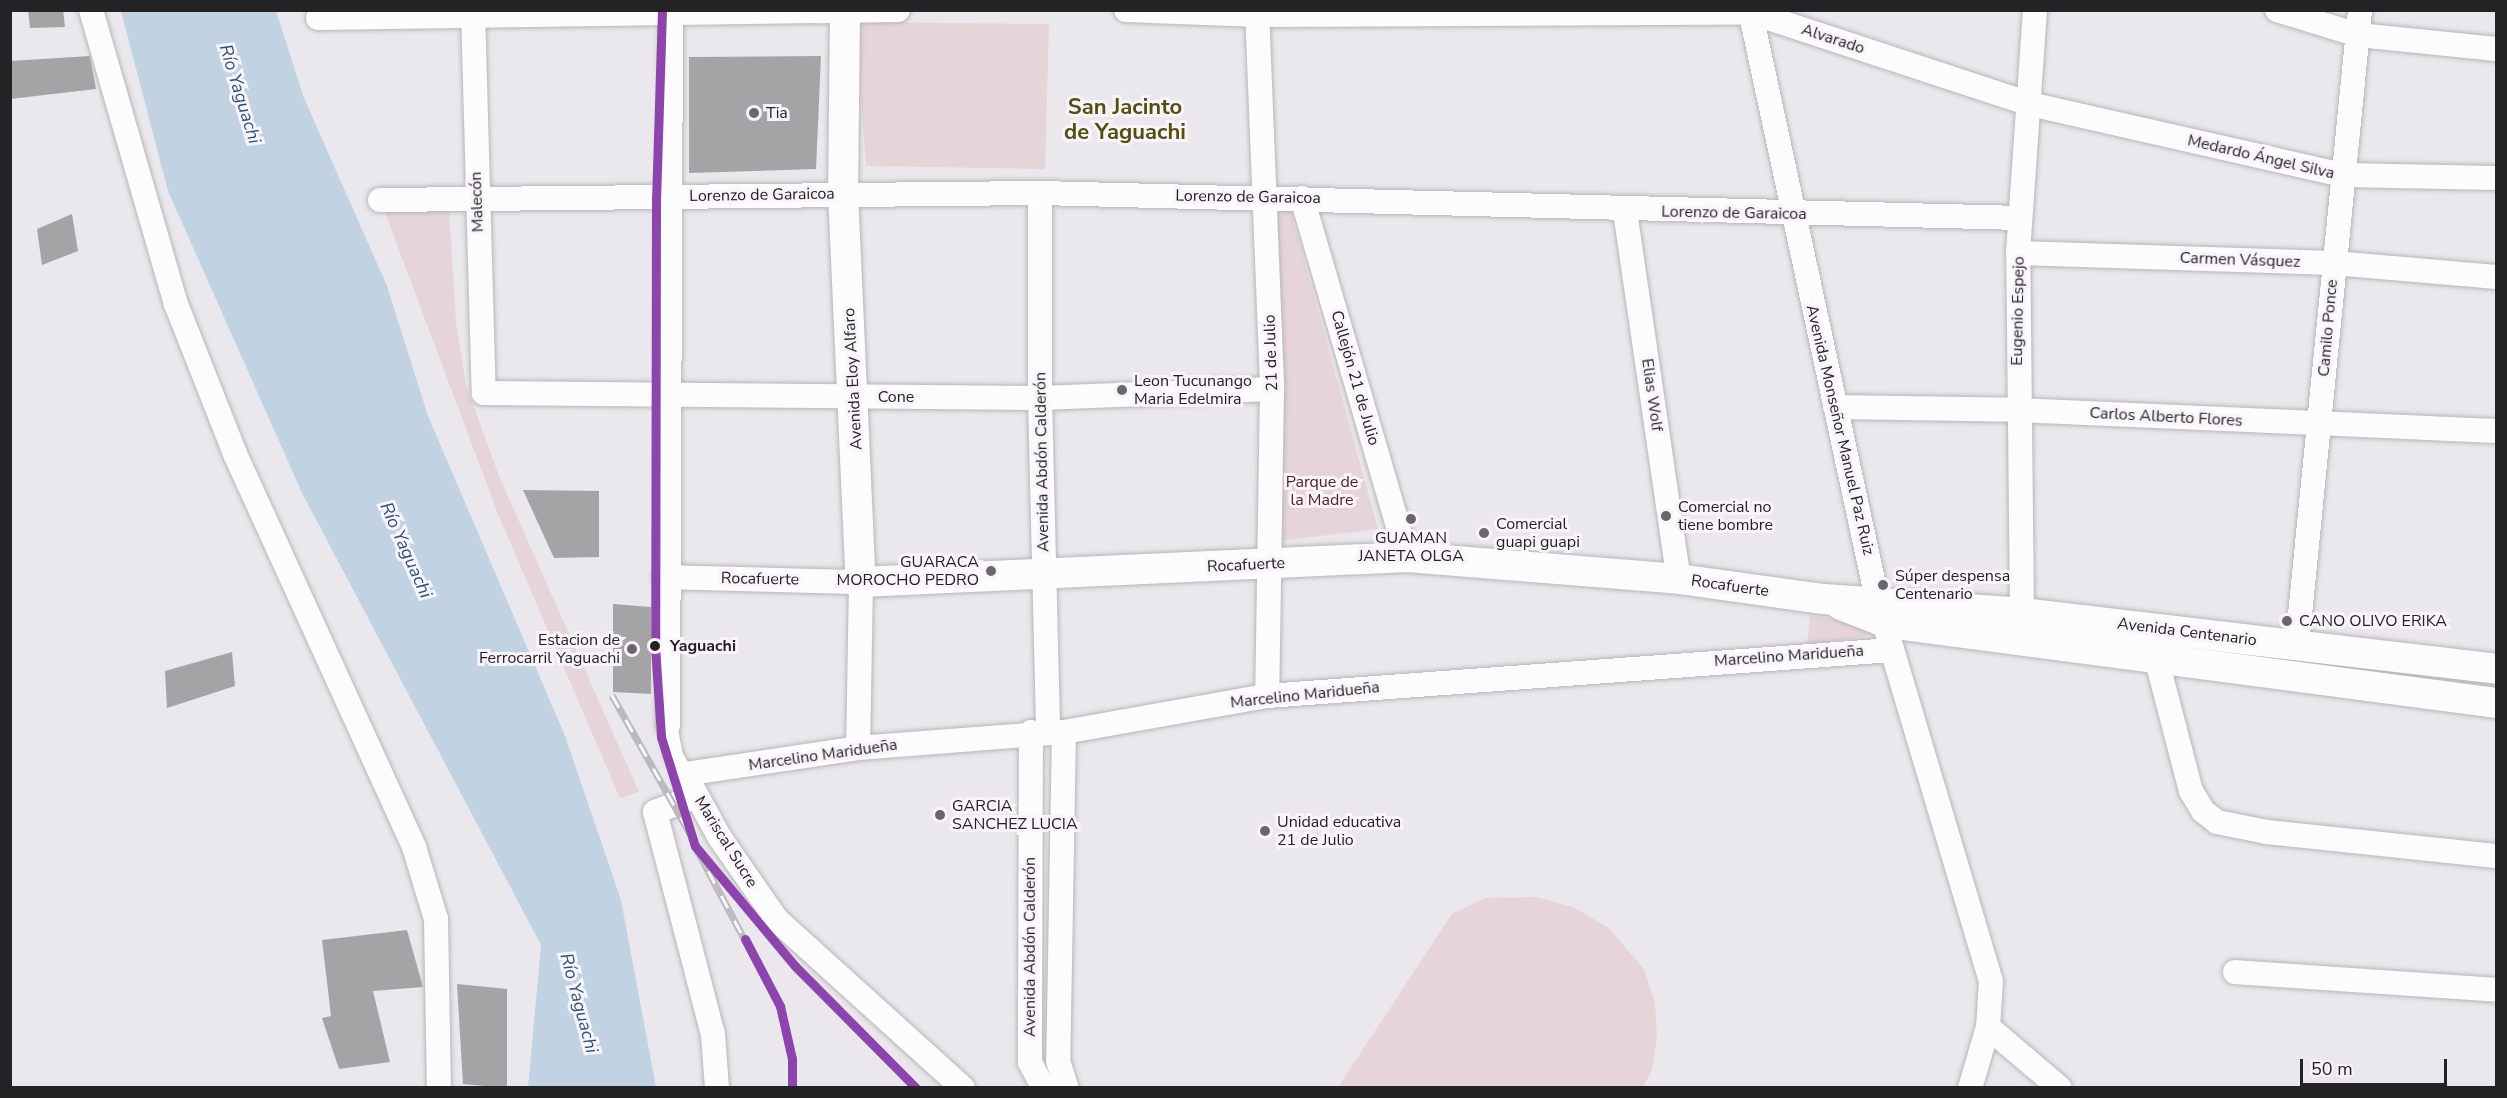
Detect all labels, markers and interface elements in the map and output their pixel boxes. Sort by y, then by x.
street label: Alvarado [1799,20,1867,58]
water label: Río Yaguachi [215,42,265,146]
district label: San Jacinto de Yaguachi [1064,94,1186,146]
place label: Tia [766,103,788,123]
marker: Tia [747,106,761,120]
street label: Medardo Ángel Silva [2186,131,2336,183]
street label: Malecón [466,171,488,233]
street label: Lorenzo de Garaicoa [689,184,835,206]
street label: Lorenzo de Garaicoa [1175,186,1321,208]
street label: Lorenzo de Garaicoa [1661,202,1807,224]
street label: Carmen Vásquez [2179,248,2301,272]
street label: Eugenio Espejo [2007,256,2029,366]
street label: Camilo Ponce [2314,279,2342,377]
street label: Avenida Monseñor Manuel Paz Ruiz [1802,303,1878,557]
street label: Avenida Eloy Alfaro [840,307,866,451]
street label: Callejón 21 de Julio [1327,308,1383,448]
street label: 21 de Julio [1260,314,1282,392]
street label: Elias Wolf [1637,357,1667,433]
place label: Leon Tucunango Maria Edelmira [1134,371,1252,409]
street label: Avenida Abdón Calderón [1031,372,1053,552]
marker: Leon Tucunango Maria Edelmira [1115,383,1129,397]
street label: Cone [878,387,914,407]
street label: Carlos Alberto Flores [2089,403,2243,431]
park label: Parque de la Madre [1286,472,1358,510]
place label: Comercial no tiene bombre [1678,497,1773,535]
water label: Río Yaguachi [375,499,437,601]
marker: Comercial no tiene bombre [1659,509,1673,523]
marker: GUAMAN JANETA OLGA [1404,512,1418,526]
place label: Comercial guapi guapi [1496,514,1580,552]
marker: Comercial guapi guapi [1477,526,1491,540]
place label: GUAMAN JANETA OLGA [1358,528,1464,566]
place label: GUARACA MOROCHO PEDRO [837,552,979,590]
street label: Rocafuerte [1206,553,1286,577]
marker: GUARACA MOROCHO PEDRO [984,564,998,578]
place label: Súper despensa Centenario [1895,566,2010,604]
street label: Rocafuerte [721,569,799,589]
street label: Rocafuerte [1690,571,1770,601]
marker: Súper despensa Centenario [1876,578,1890,592]
place label: CANO OLIVO ERIKA [2299,611,2447,631]
street label: Avenida Centenario [2116,614,2258,650]
marker: CANO OLIVO ERIKA [2280,614,2294,628]
place label: Estacion de Ferrocarril Yaguachi [479,630,620,668]
marker: Yaguachi [645,636,665,656]
place label: Yaguachi [670,636,736,656]
street label: Marcelino Maridueña [1713,641,1865,671]
marker: Estacion de Ferrocarril Yaguachi [625,642,639,656]
street label: Marcelino Maridueña [1229,678,1381,712]
street label: Marcelino Maridueña [747,735,899,775]
street label: Mariscal Sucre [690,793,762,891]
place label: GARCIA SANCHEZ LUCIA [952,796,1078,834]
marker: GARCIA SANCHEZ LUCIA [933,808,947,822]
place label: Unidad educativa 21 de Julio [1277,812,1401,850]
marker: Unidad educativa 21 de Julio [1258,824,1272,838]
street label: Avenida Abdón Calderón [1020,857,1040,1037]
water label: Río Yaguachi [555,951,603,1055]
scale bar [2303,1047,2450,1085]
text: 50 m [2311,1057,2353,1081]

